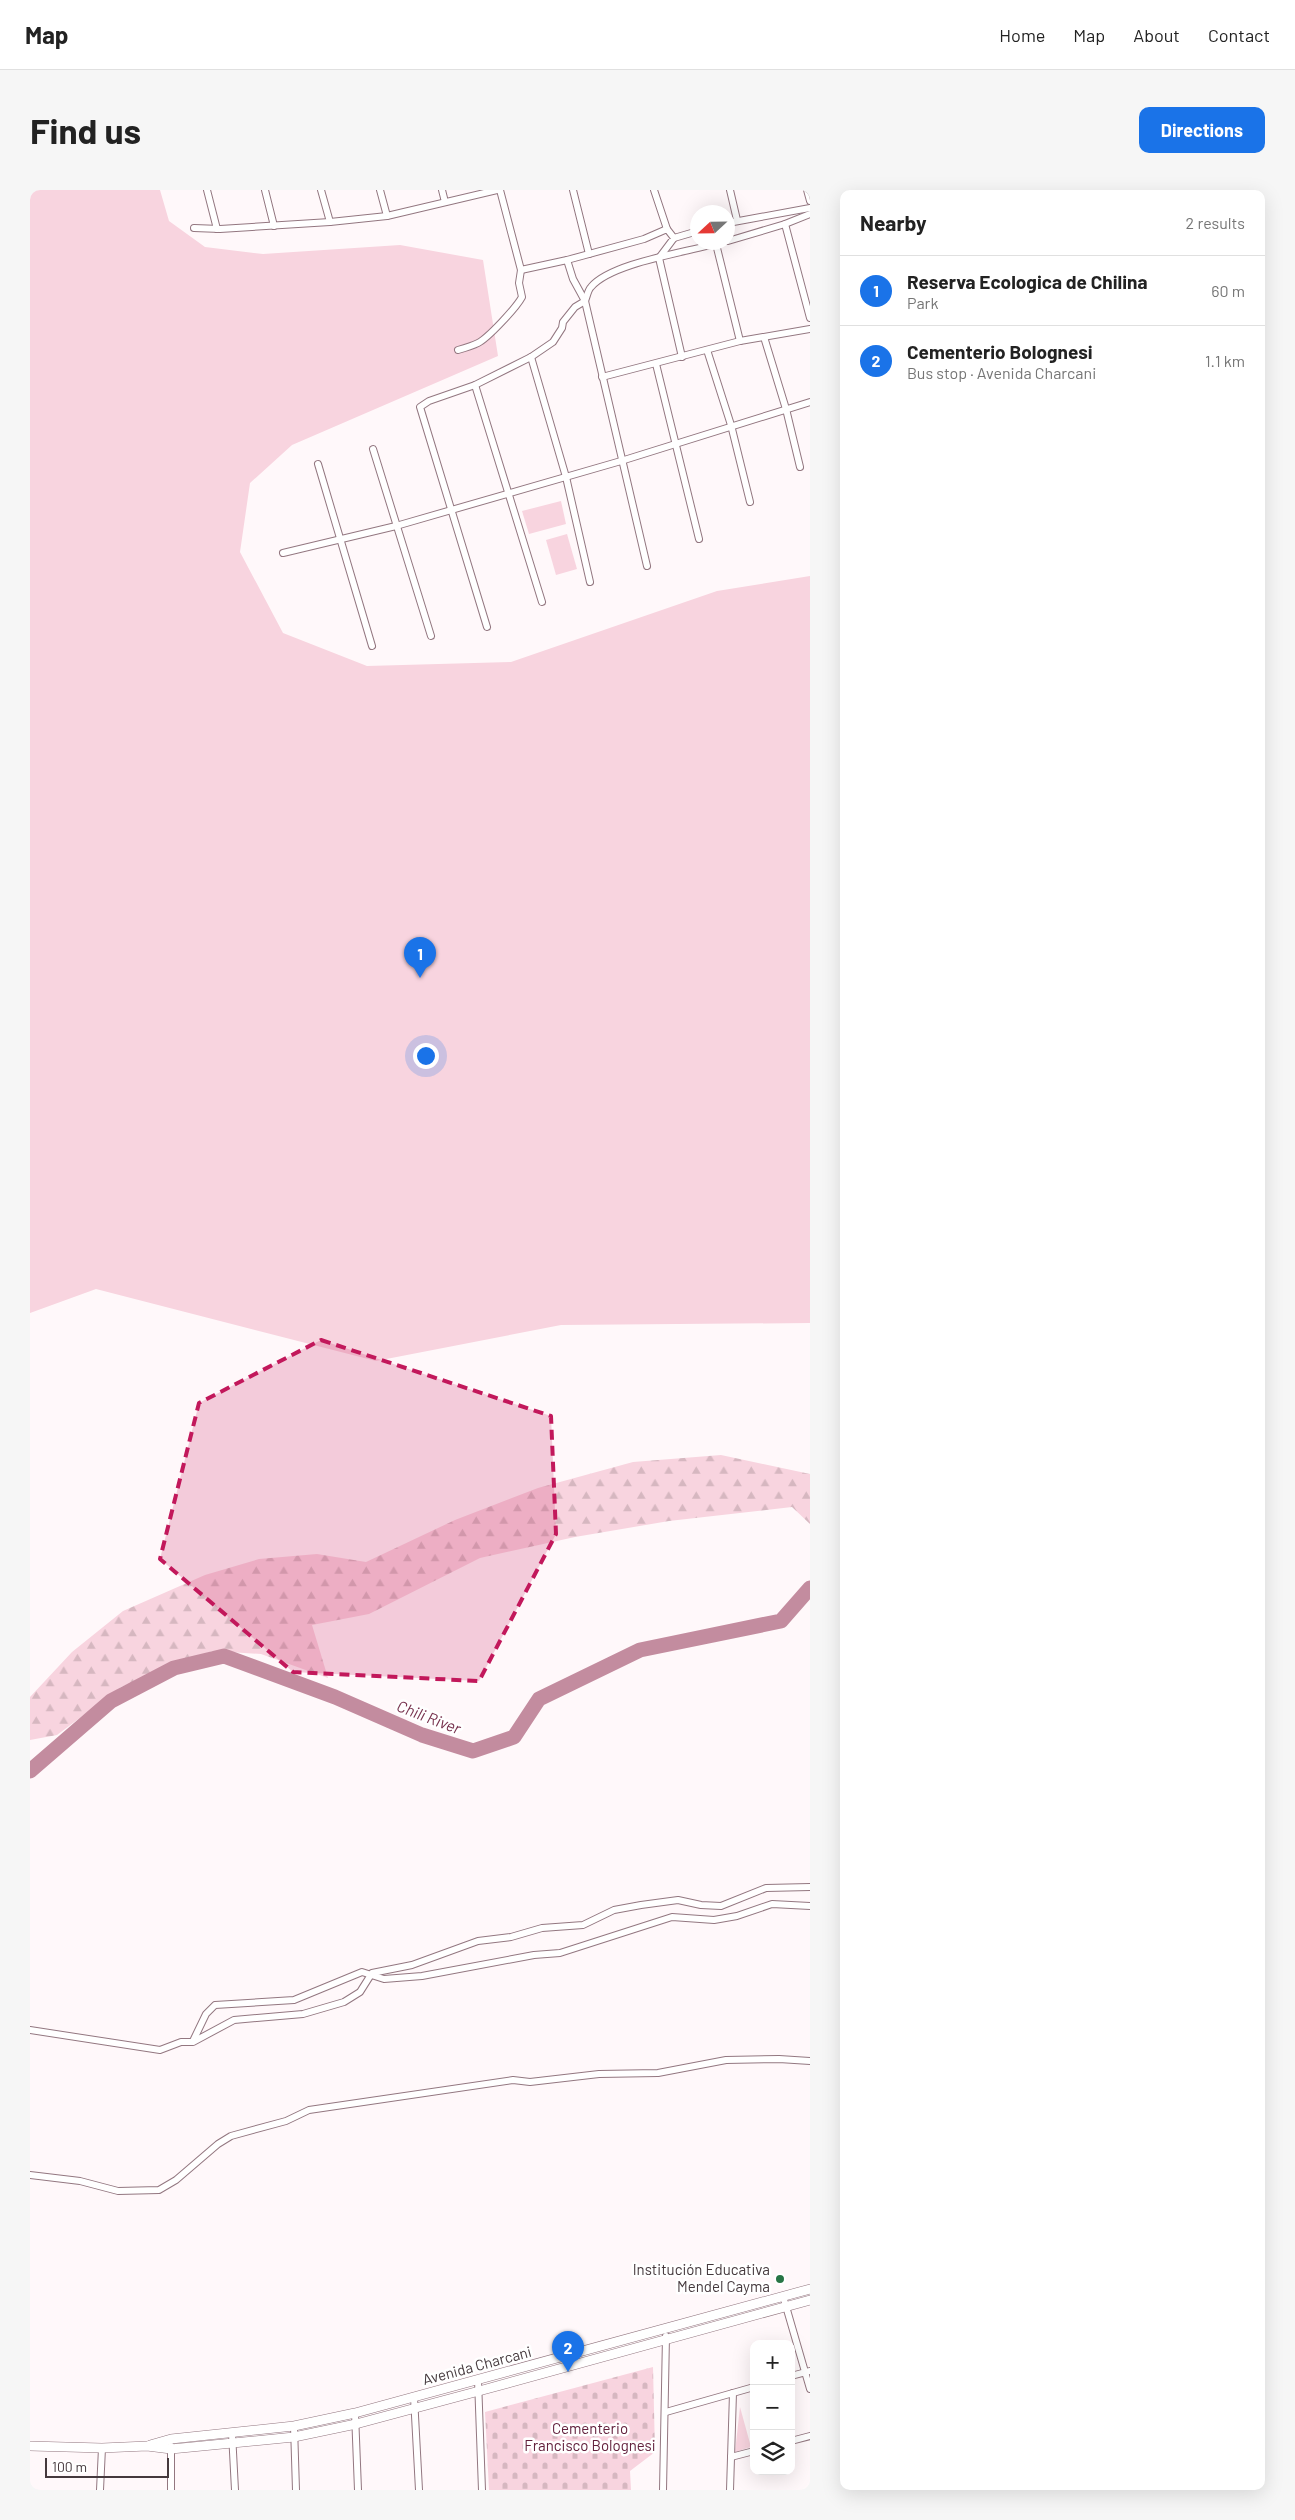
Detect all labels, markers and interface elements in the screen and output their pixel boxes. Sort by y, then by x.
text: Map [25,20,68,49]
text: Home [999,24,1045,46]
text: Map [1073,24,1105,46]
text: About [1133,24,1180,46]
text: Contact [1208,24,1270,46]
button: Directions [1139,107,1265,153]
text: Find us [30,109,141,151]
north arrow [690,205,735,250]
text: Nearby [860,210,926,235]
text: 2 results [1186,213,1245,232]
text: Reserva Ecologica de Chilina [907,270,1147,293]
text: 1 [873,281,879,300]
text: 60 m [1211,281,1245,300]
text: Park [907,293,938,312]
text: Cementerio Bolognesi [907,340,1093,363]
text: 2 [872,351,880,370]
text: 1.1 km [1205,351,1245,370]
text: Bus stop · Avenida Charcani [907,363,1096,382]
pin: 1 [404,937,436,978]
your location [413,1043,439,1069]
water label: Chili River [395,1696,465,1738]
place label: Institución Educativa Mendel Cayma [633,2260,770,2295]
marker: Institución Educativa Mendel Cayma [774,2273,786,2285]
pin: 2 [552,2331,584,2372]
map controls [750,2340,795,2475]
button: + [750,2340,795,2385]
street label: Avenida Charcani [420,2342,533,2388]
button: − [750,2385,795,2430]
park label: Cementerio Francisco Bolognesi [524,2419,656,2454]
button: layers [750,2430,795,2475]
scale bar [45,2455,169,2478]
text: 100 m [52,2458,87,2475]

